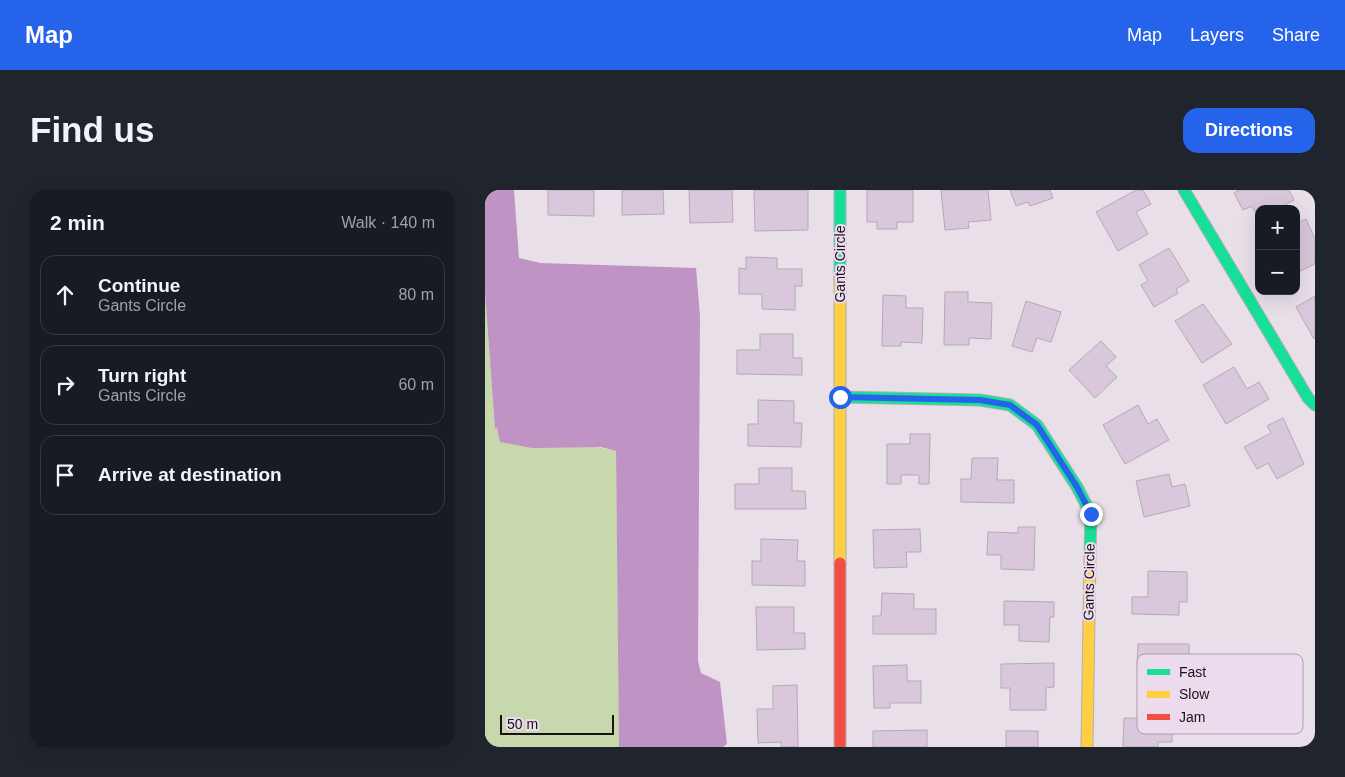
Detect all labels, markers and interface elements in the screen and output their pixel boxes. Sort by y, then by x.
text: Map [25,21,73,48]
text: Map [1127,25,1162,45]
text: Layers [1190,25,1244,45]
text: Share [1272,25,1320,45]
button: Directions [1183,108,1315,153]
text: Find us [30,110,154,149]
map controls [1255,205,1300,295]
button: + [1255,205,1300,250]
text: 2 min [50,211,105,234]
text: Walk · 140 m [341,214,435,231]
street label: Gants Circle [832,225,848,303]
button: − [1255,250,1300,295]
text: Continue [98,275,180,296]
icon: ahead [51,281,79,309]
text: 80 m [398,286,434,303]
text: Gants Circle [98,297,186,314]
text: Turn right [98,365,186,386]
icon: right [51,371,79,399]
text: 60 m [398,376,434,393]
route start [829,386,852,409]
text: Gants Circle [98,387,186,404]
icon: arrive [51,461,79,489]
text: Arrive at destination [98,464,282,485]
route end [1080,503,1103,526]
street label: Gants Circle [1080,543,1098,621]
legend [1137,654,1303,734]
text: Fast [1179,664,1206,680]
text: Slow [1179,686,1210,702]
text: Jam [1179,709,1205,725]
scale bar [500,712,614,735]
text: 50 m [507,716,538,732]

